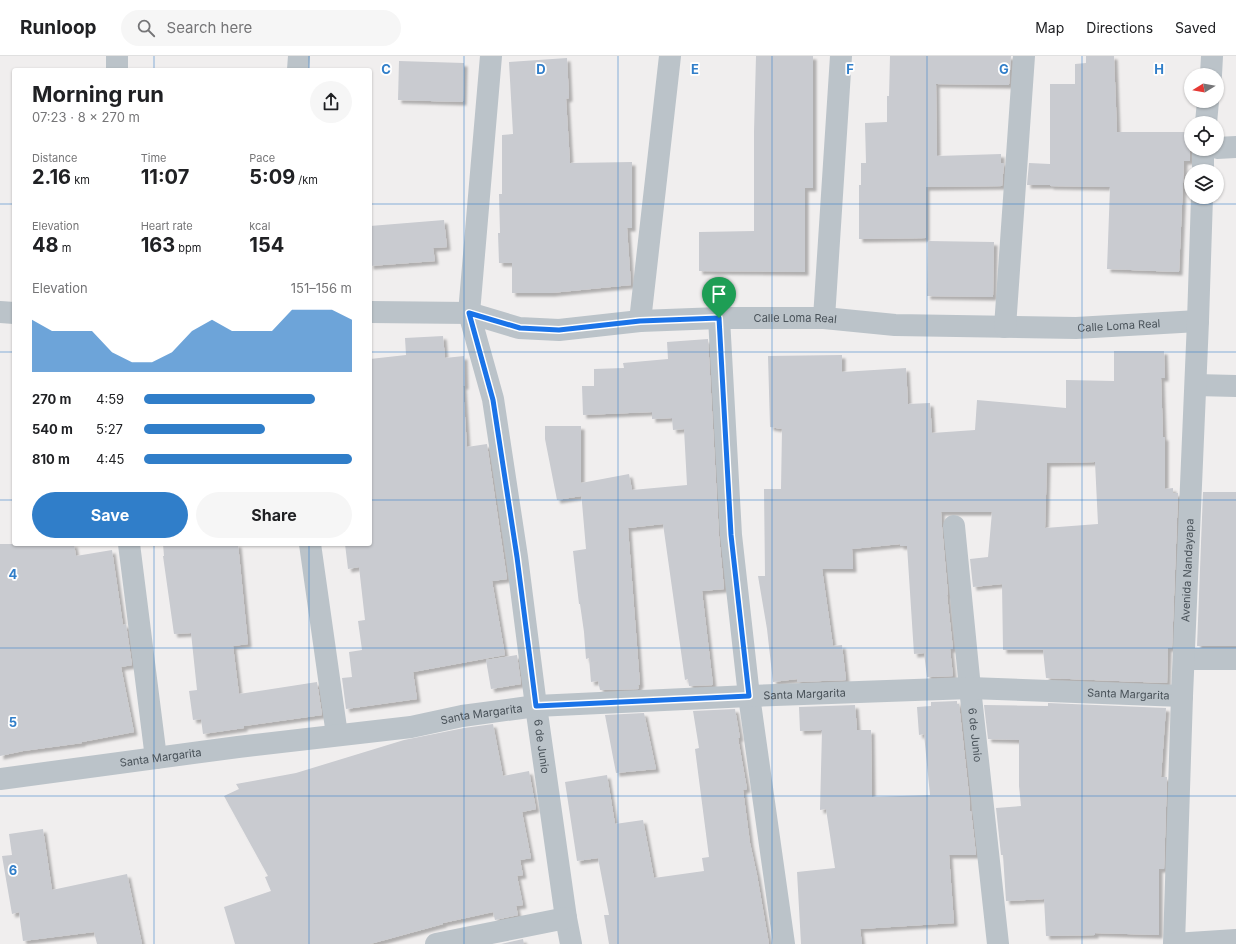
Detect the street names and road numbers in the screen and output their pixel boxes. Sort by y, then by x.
street label: Calle Loma Real [754,311,837,326]
street label: Calle Loma Real [1077,316,1161,335]
street label: Avenida Nandayapa [1178,518,1197,622]
street label: Santa Margarita [763,685,846,702]
street label: Santa Margarita [1087,685,1170,703]
street label: Santa Margarita [439,701,523,727]
street label: 6 de Junio [965,707,985,763]
street label: 6 de Junio [531,718,553,775]
street label: Santa Margarita [119,745,202,770]

